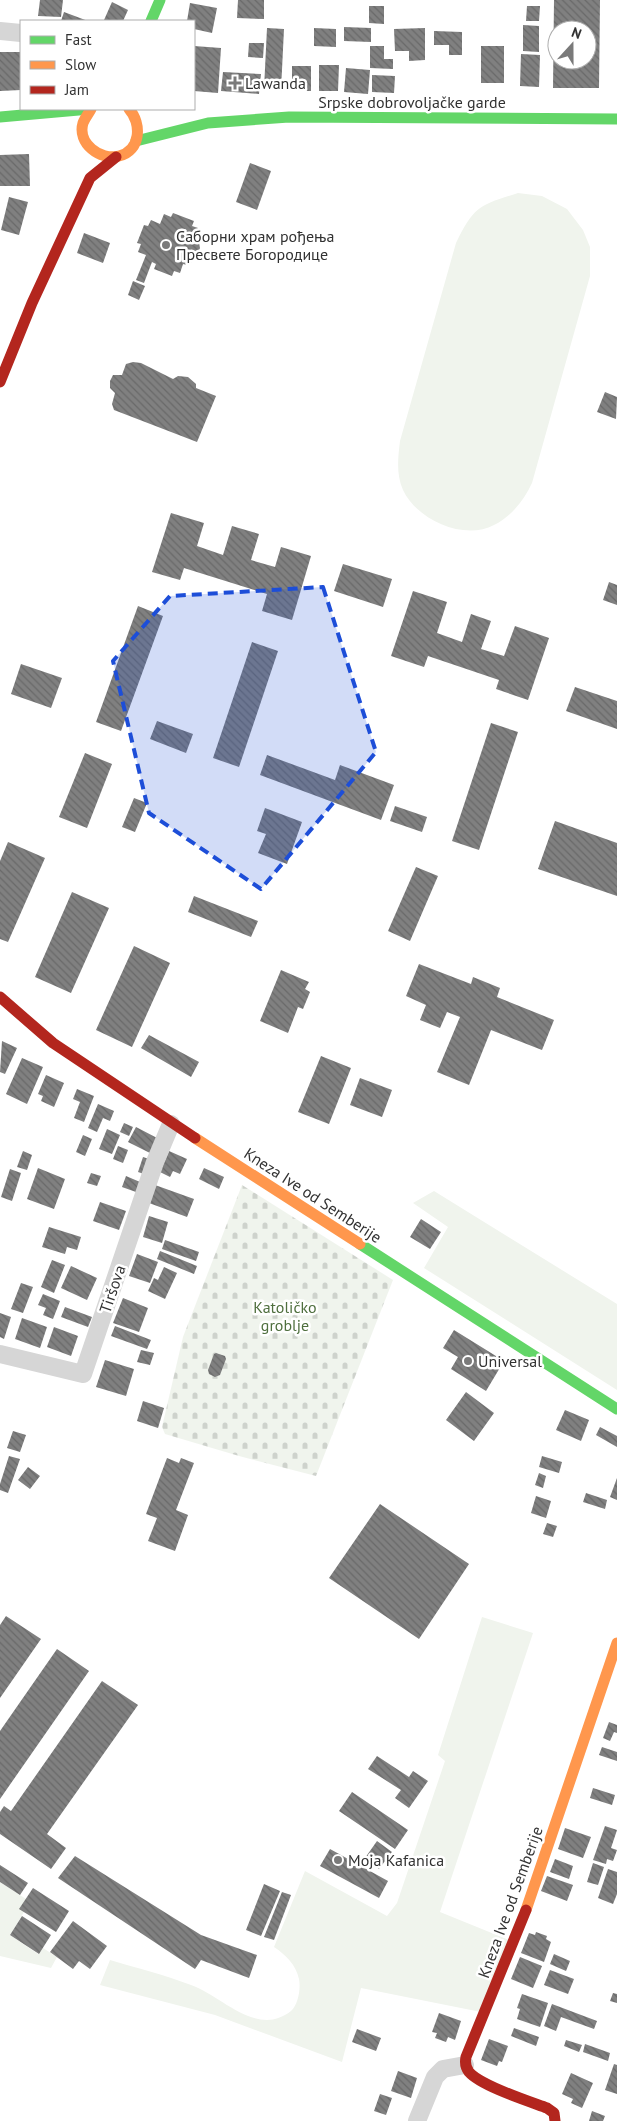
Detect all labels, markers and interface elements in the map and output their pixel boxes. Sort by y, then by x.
legend [20,20,195,110]
north arrow [547,20,597,70]
text: N [569,23,584,43]
text: Fast [65,30,92,49]
text: Slow [65,55,96,74]
place label: Lawanda [245,73,306,93]
marker: Lawanda [229,77,241,89]
text: Jam [64,80,89,99]
street label: Srpske dobrovoljačke garde [318,92,506,112]
place label: Саборни храм рођења Пресвете Богородице [176,226,334,264]
marker: Саборни храм рођења Пресвете Богородице [160,239,172,251]
street label: Kneza Ive od Semberije [240,1143,386,1247]
street label: Tiršova [95,1262,129,1316]
park label: Katoličko groblje [253,1297,317,1335]
place label: Universal [478,1351,542,1371]
marker: Universal [462,1355,474,1367]
street label: Kneza Ive od Semberije [473,1823,547,1981]
place label: Moja Kafanica [348,1850,444,1870]
marker: Moja Kafanica [332,1854,344,1866]

